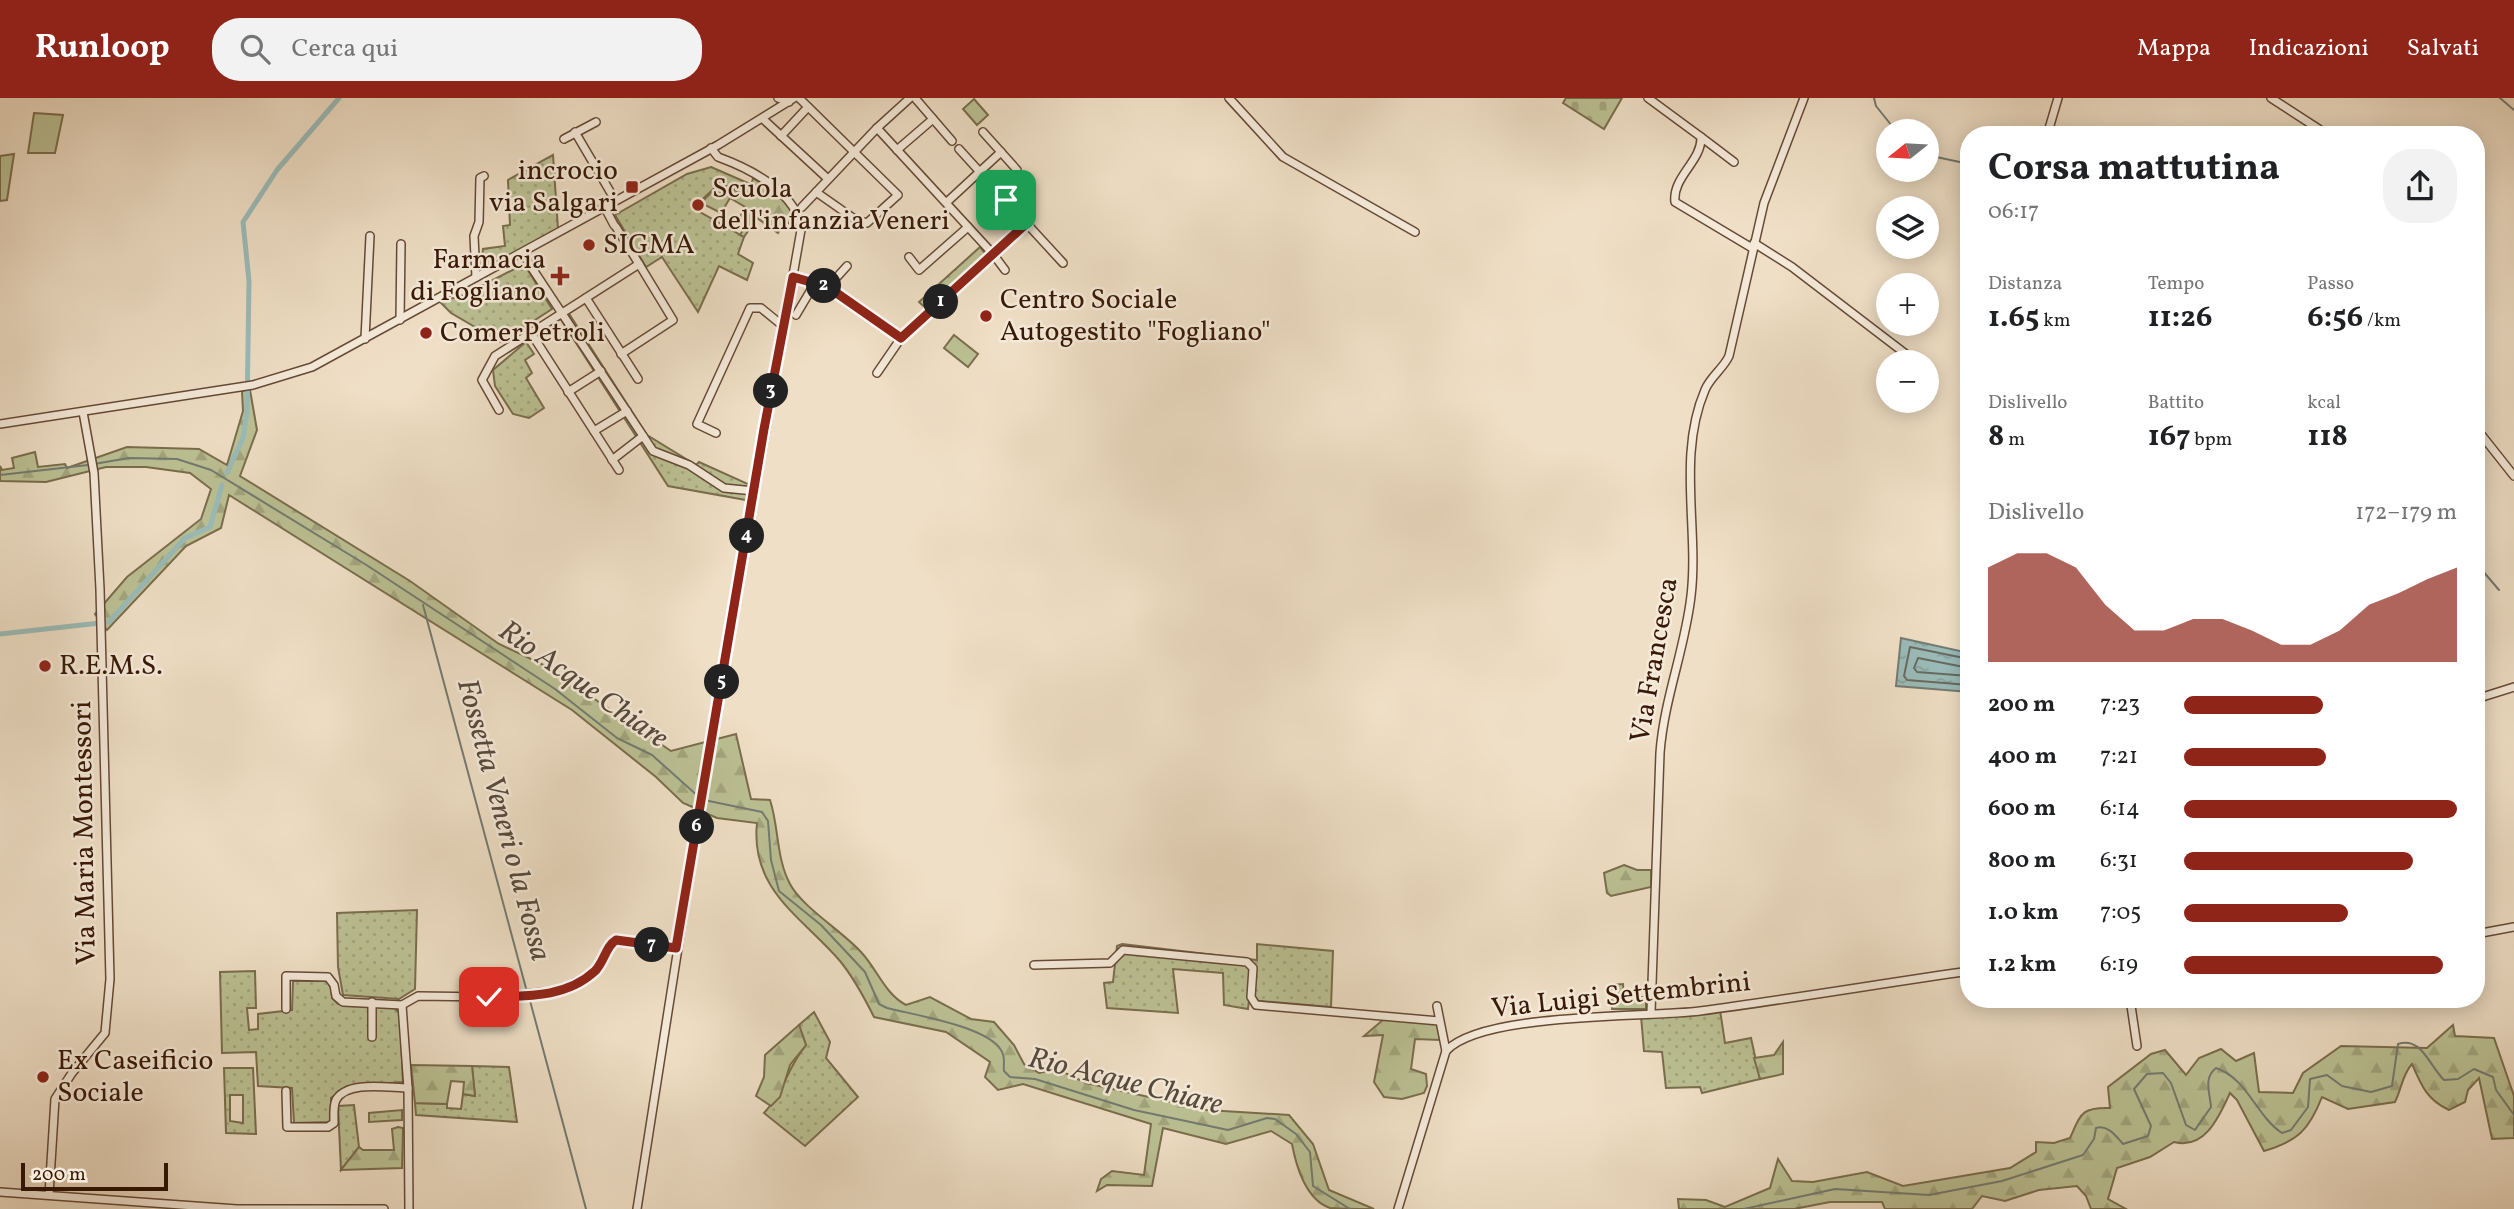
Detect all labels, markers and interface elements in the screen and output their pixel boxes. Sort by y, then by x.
search box [212,18,702,81]
text: Runloop [35,26,170,72]
icon: search [236,30,274,68]
text: Cerca qui [292,31,398,67]
text: Mappa [2137,32,2211,66]
text: Indicazioni [2249,32,2369,66]
text: Salvati [2407,32,2479,66]
north arrow [1876,119,1939,182]
map controls [1876,119,1939,413]
text: Corsa mattutina [1988,143,2280,196]
button: share [2383,149,2457,223]
place label: incrocio via Salgari [489,152,618,223]
place label: Scuola dell'infanzia Veneri [712,170,950,241]
pin [976,170,1036,230]
marker: incrocio via Salgari [624,179,640,195]
icon: arrive [987,181,1025,219]
button: layers [1876,196,1939,259]
text: 06:17 [1988,196,2039,228]
marker: Scuola dell'infanzia Veneri [690,197,706,213]
place label: SIGMA [603,226,695,265]
marker: SIGMA [581,237,597,253]
place label: Farmacia di Fogliano [410,241,546,312]
marker: Farmacia di Fogliano [552,268,568,284]
pin: 2 [806,268,842,304]
text: Distanza [1988,271,2062,297]
text: Tempo [2148,271,2204,297]
text: Passo [2307,271,2354,297]
text: 2 [819,272,828,298]
button: + [1876,273,1939,336]
place label: Centro Sociale Autogestito "Fogliano" [1000,281,1271,352]
pin: 1 [923,284,958,320]
text: 1 [937,288,944,314]
text: 1.65 [1988,297,2039,339]
text: 11:26 [2148,297,2212,339]
text: 6:56 [2307,297,2363,339]
marker: Centro Sociale Autogestito "Fogliano" [978,308,994,324]
text: km [2039,308,2070,334]
text: /km [2363,308,2401,334]
place label: ComerPetroli [440,314,605,353]
marker: ComerPetroli [418,325,434,341]
button: − [1876,350,1939,413]
pin: 3 [754,374,788,408]
text: 3 [766,377,775,403]
text: Dislivello [1988,390,2067,416]
text: Battito [2148,390,2204,416]
text: kcal [2307,390,2341,416]
text: 8 [1988,416,2004,458]
text: 167 [2148,416,2191,458]
text: 118 [2307,416,2348,458]
text: m [2004,427,2025,453]
text: bpm [2191,427,2232,453]
text: Dislivello [1988,497,2084,529]
text: 172–179 m [2355,497,2457,529]
pin: 4 [730,518,764,554]
text: 4 [741,522,752,548]
street label: Via Francesca [1621,574,1689,746]
water label: Rio Acque Chiare [490,611,677,759]
place label: R.E.M.S. [59,647,163,686]
marker: R.E.M.S. [37,658,53,674]
pin: 5 [704,664,740,700]
text: 5 [717,668,726,694]
water label: Fossetta Veneri o la Fossa [445,674,561,966]
text: 200 m [1988,689,2055,721]
text: 7:23 [2100,689,2140,721]
street label: Via Maria Montessori [63,700,107,966]
text: 400 m [1988,741,2057,773]
text: 7:21 [2100,741,2138,773]
text: 600 m [1988,793,2056,825]
text: 6:14 [2100,793,2140,825]
pin: 6 [680,810,714,844]
text: 6 [691,813,702,839]
text: 800 m [1988,845,2056,877]
text: 6:31 [2100,845,2138,877]
text: 1.0 km [1988,897,2059,929]
text: 7:05 [2100,897,2141,929]
pin: 7 [634,928,670,962]
text: 7 [647,931,656,957]
text: 1.2 km [1988,949,2057,981]
text: 6:19 [2100,949,2138,981]
street label: Via Luigi Settembrini [1489,963,1753,1029]
pin [459,967,519,1027]
icon: check [470,978,508,1016]
water label: Rio Acque Chiare [1023,1038,1227,1126]
place label: Ex Caseificio Sociale [57,1042,213,1113]
marker: Ex Caseificio Sociale [35,1069,51,1085]
scale bar [21,1160,168,1192]
text: 200 m [32,1162,86,1188]

